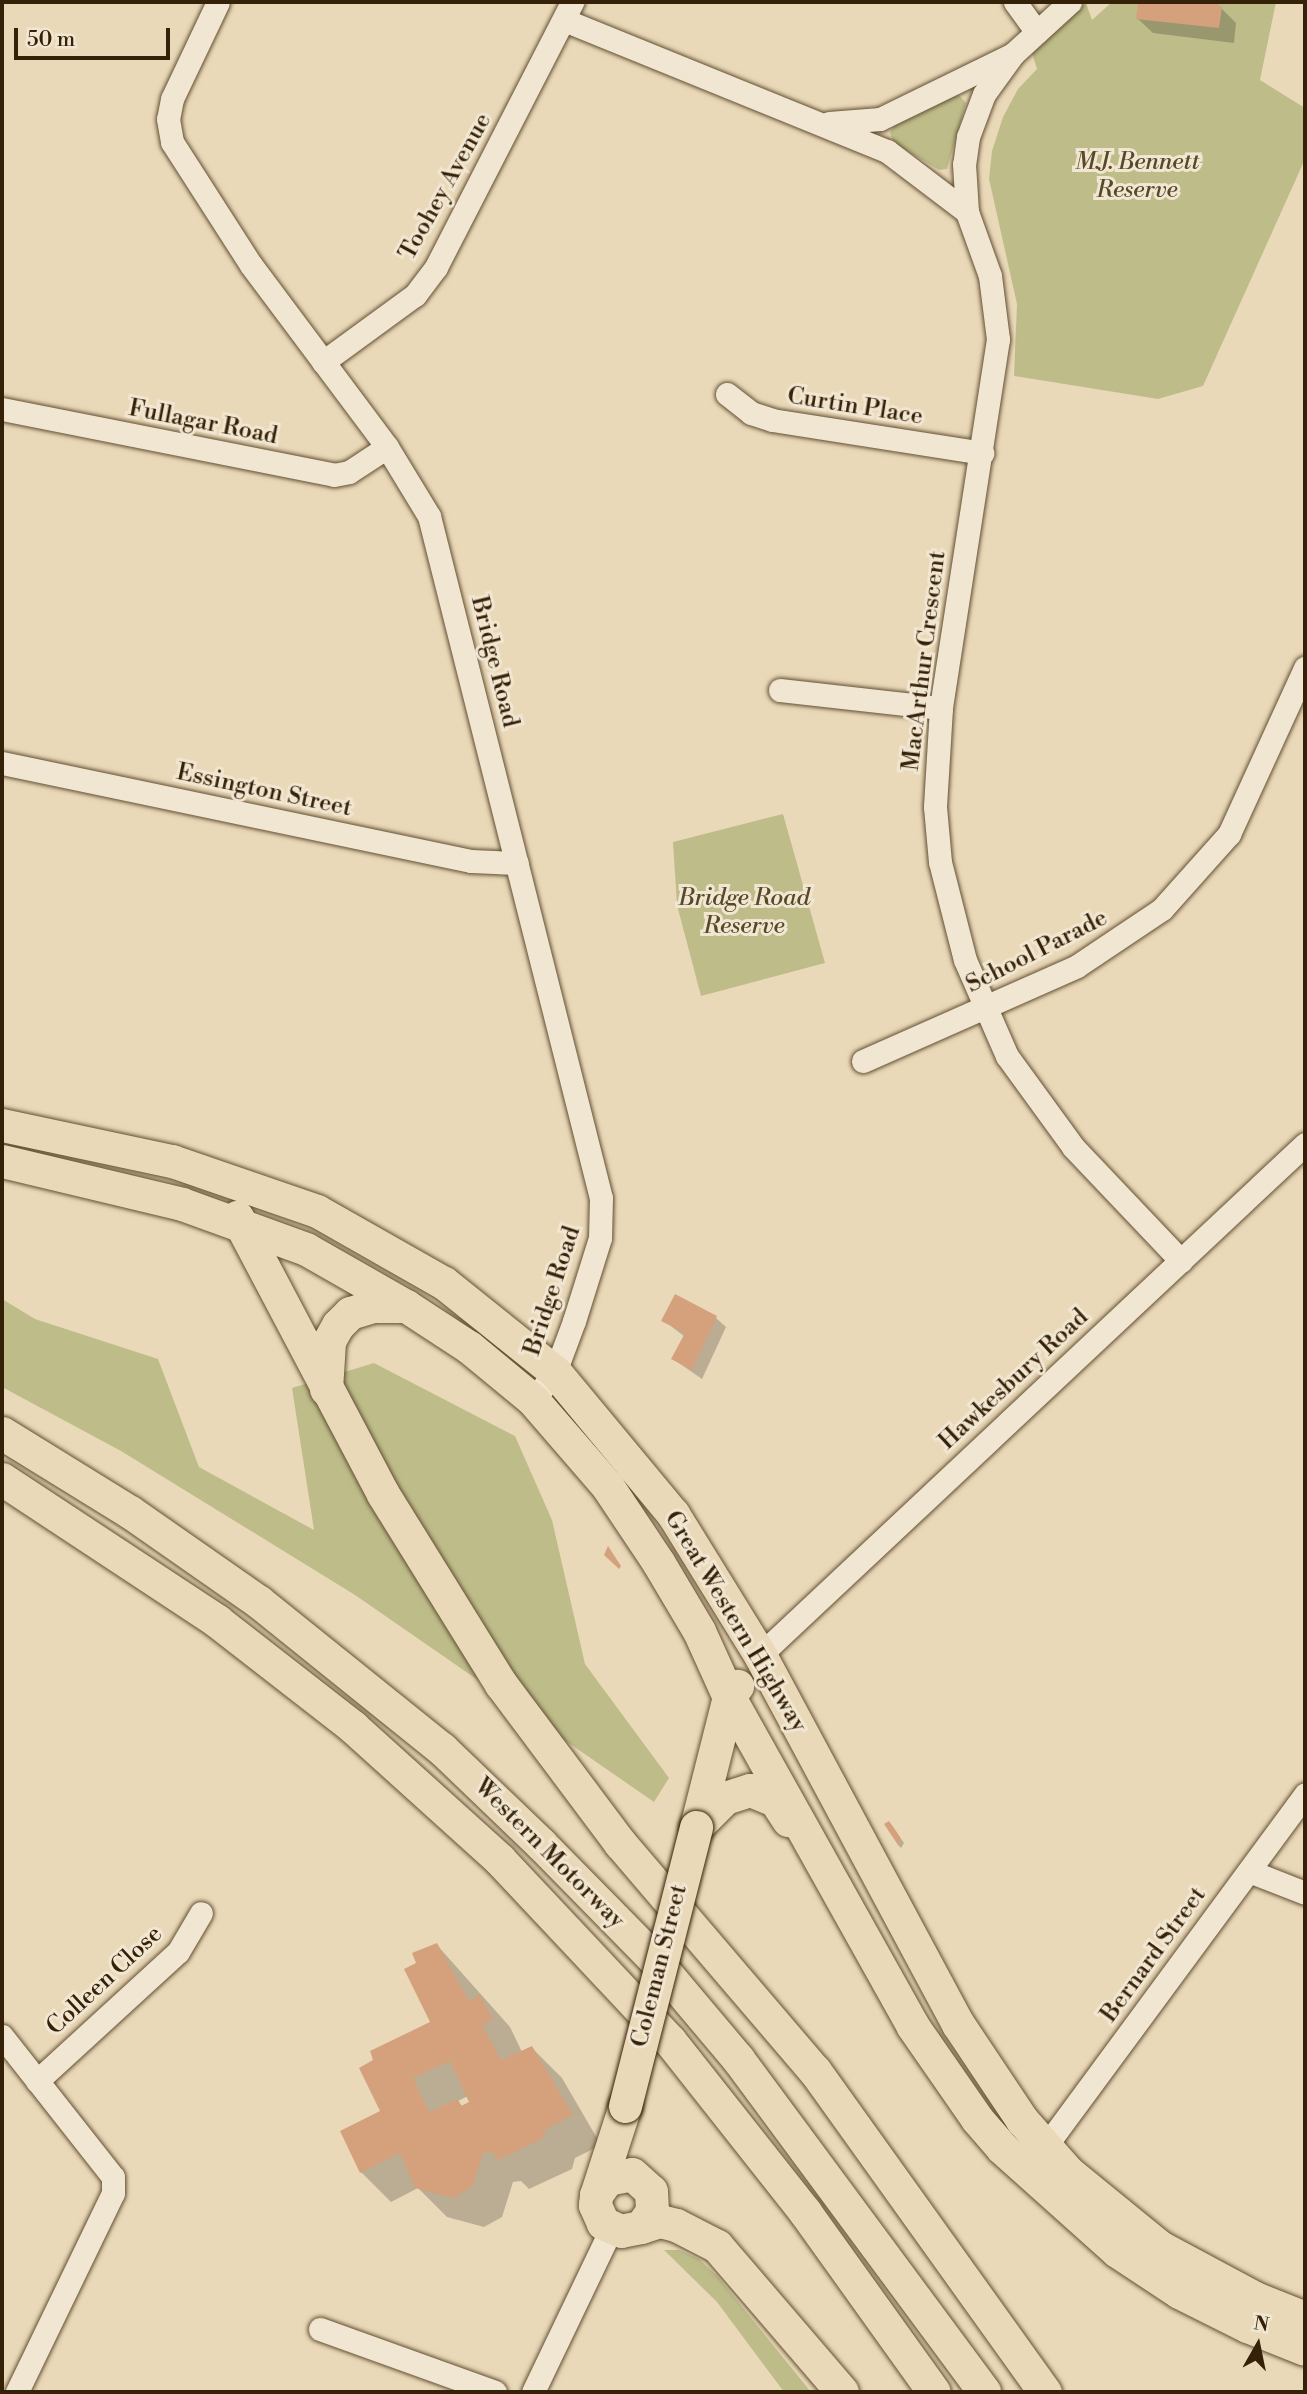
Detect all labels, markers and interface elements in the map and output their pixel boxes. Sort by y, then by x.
scale bar [18,14,173,58]
text: 50 m [27,27,75,53]
street label: Toohey Avenue [394,108,498,266]
park label: M.J. Bennett Reserve [1075,149,1199,205]
street label: Curtin Place [785,382,925,432]
street label: Fullagar Road [126,394,280,452]
street label: MacArthur Crescent [897,549,953,773]
street label: Bridge Road [464,593,524,731]
street label: Essington Street [174,758,354,824]
park label: Bridge Road Reserve [678,885,810,941]
street label: School Parade [962,904,1112,1000]
street label: Bridge Road [519,1223,587,1359]
street label: Hawkesbury Road [933,1303,1095,1457]
street label: Great Western Highway [657,1506,813,1738]
street label: Western Motorway [468,1773,630,1935]
street label: Coleman Street [626,1882,694,2050]
street label: Bernard Street [1095,1882,1213,2028]
street label: Colleen Close [41,1920,169,2042]
north arrow [1223,2310,1293,2380]
text: N [1252,2311,1271,2337]

